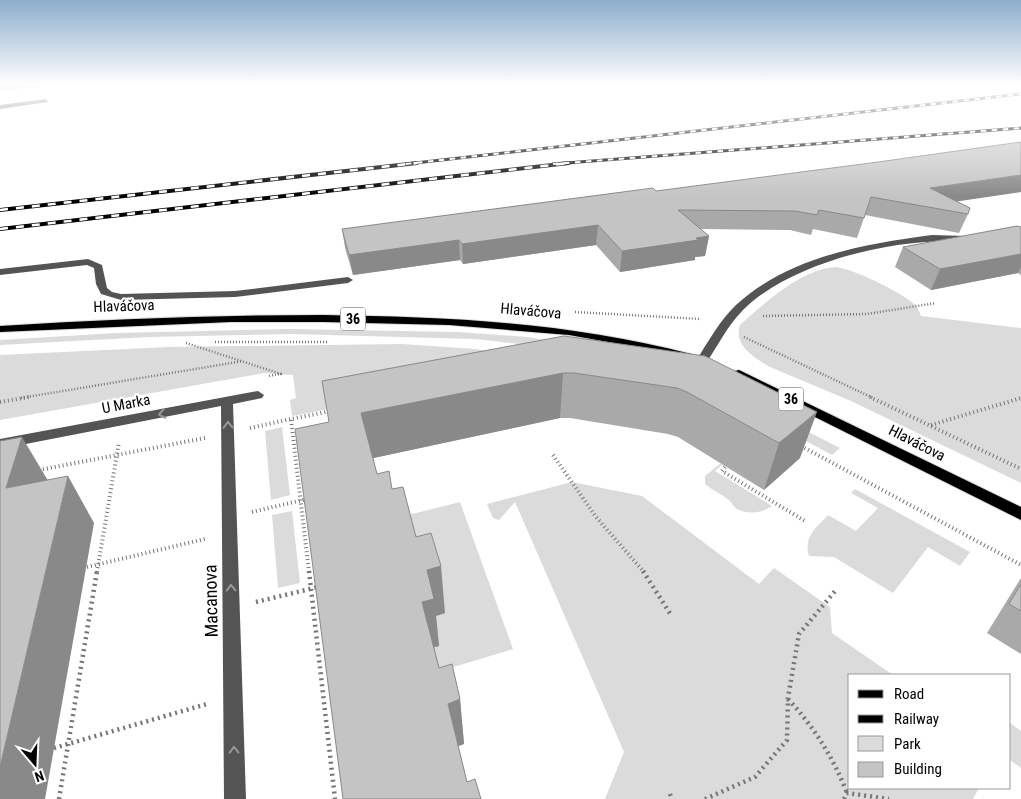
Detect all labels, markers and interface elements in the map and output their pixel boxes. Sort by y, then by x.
street label: Hlaváčova [93,296,155,316]
street label: Hlaváčova [500,299,562,323]
road number: 36 [340,308,366,330]
road number: 36 [778,388,804,410]
street label: U Marka [100,390,152,418]
one-way arrow [158,408,166,418]
one-way arrow [222,421,233,429]
street label: Hlaváčova [886,421,948,465]
street label: Macanova [199,564,222,638]
one-way arrow [226,584,236,592]
legend [848,674,1011,789]
text: Road [894,685,924,703]
text: Railway [894,710,939,728]
text: Park [894,735,921,753]
north arrow [10,739,60,789]
one-way arrow [229,746,240,754]
text: Building [894,760,942,778]
text: N [33,767,46,785]

